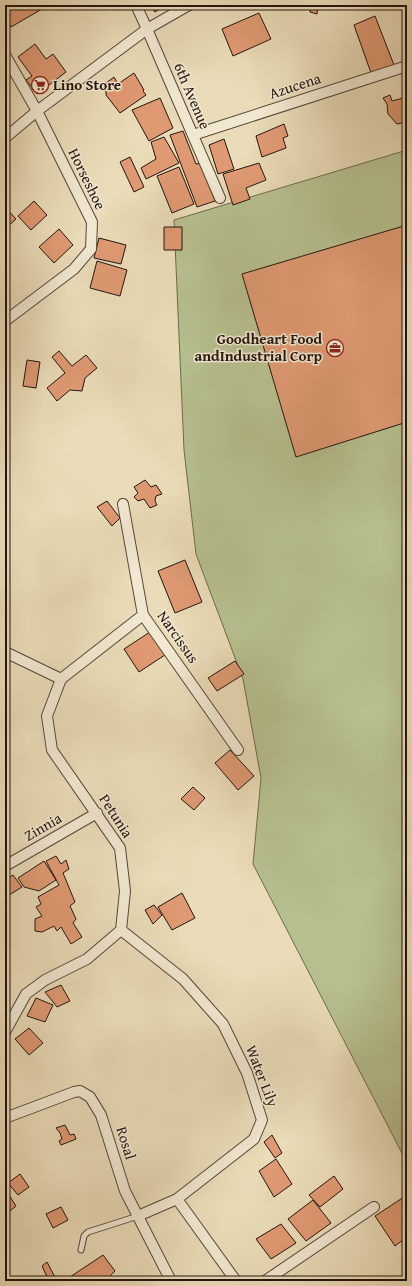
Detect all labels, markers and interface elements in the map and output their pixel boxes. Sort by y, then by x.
street label: 6th Avenue [169,59,216,132]
street label: Azucena [266,67,323,104]
place label: Lino Store [53,74,121,95]
supermarket icon: Lino Store [30,75,50,95]
street label: Horseshoe [64,145,111,213]
place label: Goodheart Food andIndustrial Corp [195,328,322,366]
office icon: Goodheart Food andIndustrial Corp [325,338,345,358]
street label: Narcissus [153,606,204,667]
street label: Petunia [94,790,138,842]
street label: Zinnia [20,807,65,846]
street label: Water Lily [241,1042,284,1110]
street label: Rosal [112,1124,141,1162]

